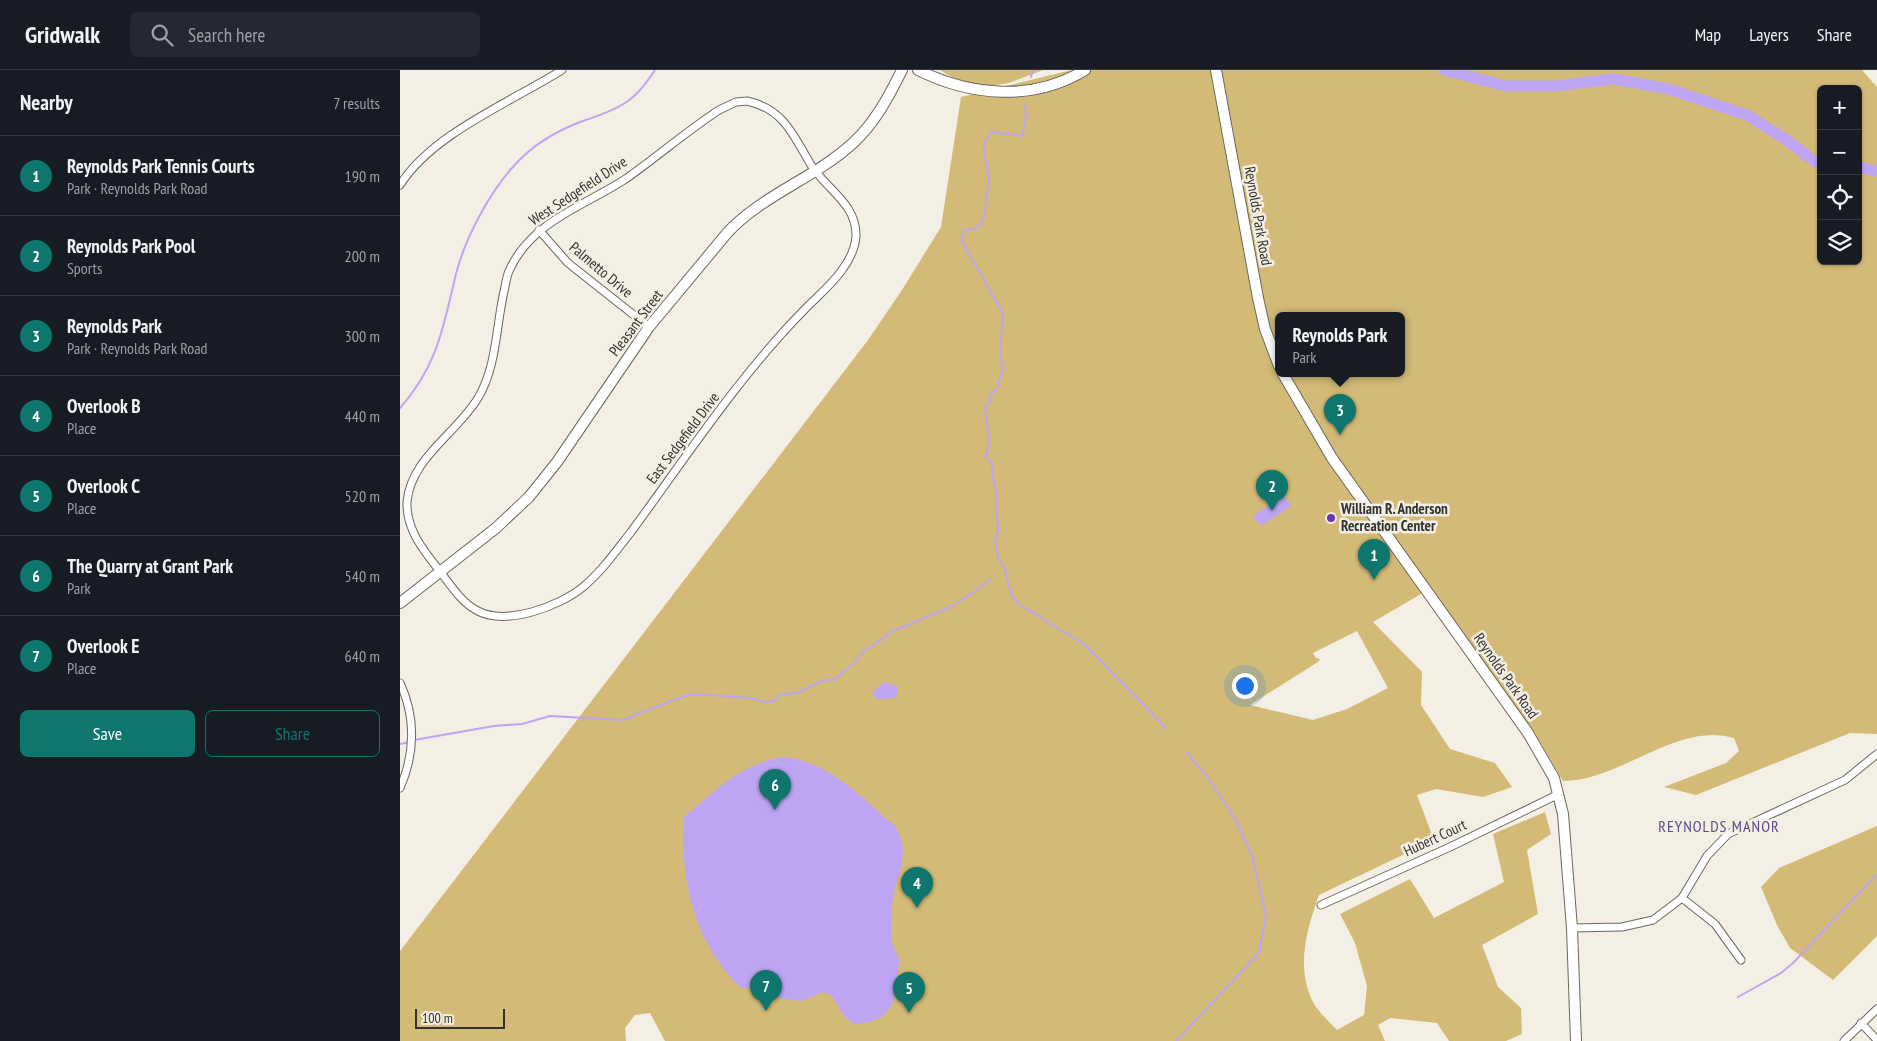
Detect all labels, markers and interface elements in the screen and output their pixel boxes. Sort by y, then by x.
search box [130,12,480,57]
text: Gridwalk [25,19,100,50]
icon: search [148,21,176,49]
text: Search here [188,23,265,47]
text: Map [1695,23,1721,46]
text: Layers [1749,23,1789,46]
text: Share [1817,23,1852,46]
map controls [1817,85,1862,265]
button: + [1817,85,1862,130]
text: Nearby [20,89,73,116]
text: 7 results [333,93,380,113]
button: − [1817,130,1862,175]
street label: West Sedgefield Drive [525,152,630,229]
text: Reynolds Park Tennis Courts [67,154,255,178]
street label: Reynolds Park Road [1240,165,1277,267]
text: 1 [32,166,40,186]
text: 190 m [345,166,380,186]
button: locate [1817,175,1862,220]
text: Park · Reynolds Park Road [67,178,207,198]
button: layers [1817,220,1862,265]
text: Reynolds Park Pool [67,234,195,258]
street label: Palmetto Drive [566,238,637,302]
text: 2 [32,246,40,266]
text: 200 m [345,246,380,266]
text: Sports [67,258,102,278]
street label: Pleasant Street [604,286,667,360]
popup [1275,312,1405,377]
text: Reynolds Park [67,314,162,338]
text: Reynolds Park [1293,323,1387,347]
text: 3 [32,326,40,346]
text: 300 m [345,326,380,346]
text: Park · Reynolds Park Road [67,338,207,358]
text: Park [1293,347,1316,367]
street label: East Sedgefield Drive [642,388,723,487]
text: Overlook B [67,394,141,418]
pin: 3 [1324,394,1356,435]
text: 4 [32,406,40,426]
text: 440 m [345,406,380,426]
text: Place [67,418,96,438]
pin: 2 [1256,470,1288,511]
text: Overlook C [67,474,140,498]
text: 5 [32,486,40,506]
text: 520 m [345,486,380,506]
text: Place [67,498,96,518]
place label: William R. Anderson Recreation Center [1340,499,1448,535]
marker: William R. Anderson Recreation Center [1325,512,1337,524]
pin: 1 [1358,539,1390,580]
text: The Quarry at Grant Park [67,554,233,578]
text: 6 [32,566,40,586]
text: 540 m [345,566,380,586]
text: Park [67,578,91,598]
street label: Reynolds Park Road [1470,629,1543,722]
text: Overlook E [67,634,140,658]
text: 7 [32,646,40,666]
text: 640 m [345,646,380,666]
text: Place [67,658,96,678]
your location [1232,673,1258,699]
button: Save [20,710,195,757]
button: Share [205,710,380,757]
pin: 6 [759,769,791,810]
street label: Hubert Court [1400,815,1469,860]
district label: REYNOLDS MANOR [1658,816,1780,836]
pin: 4 [901,867,933,908]
pin: 7 [750,970,782,1011]
pin: 5 [893,972,925,1013]
scale bar [415,1006,505,1029]
text: 100 m [422,1009,453,1027]

